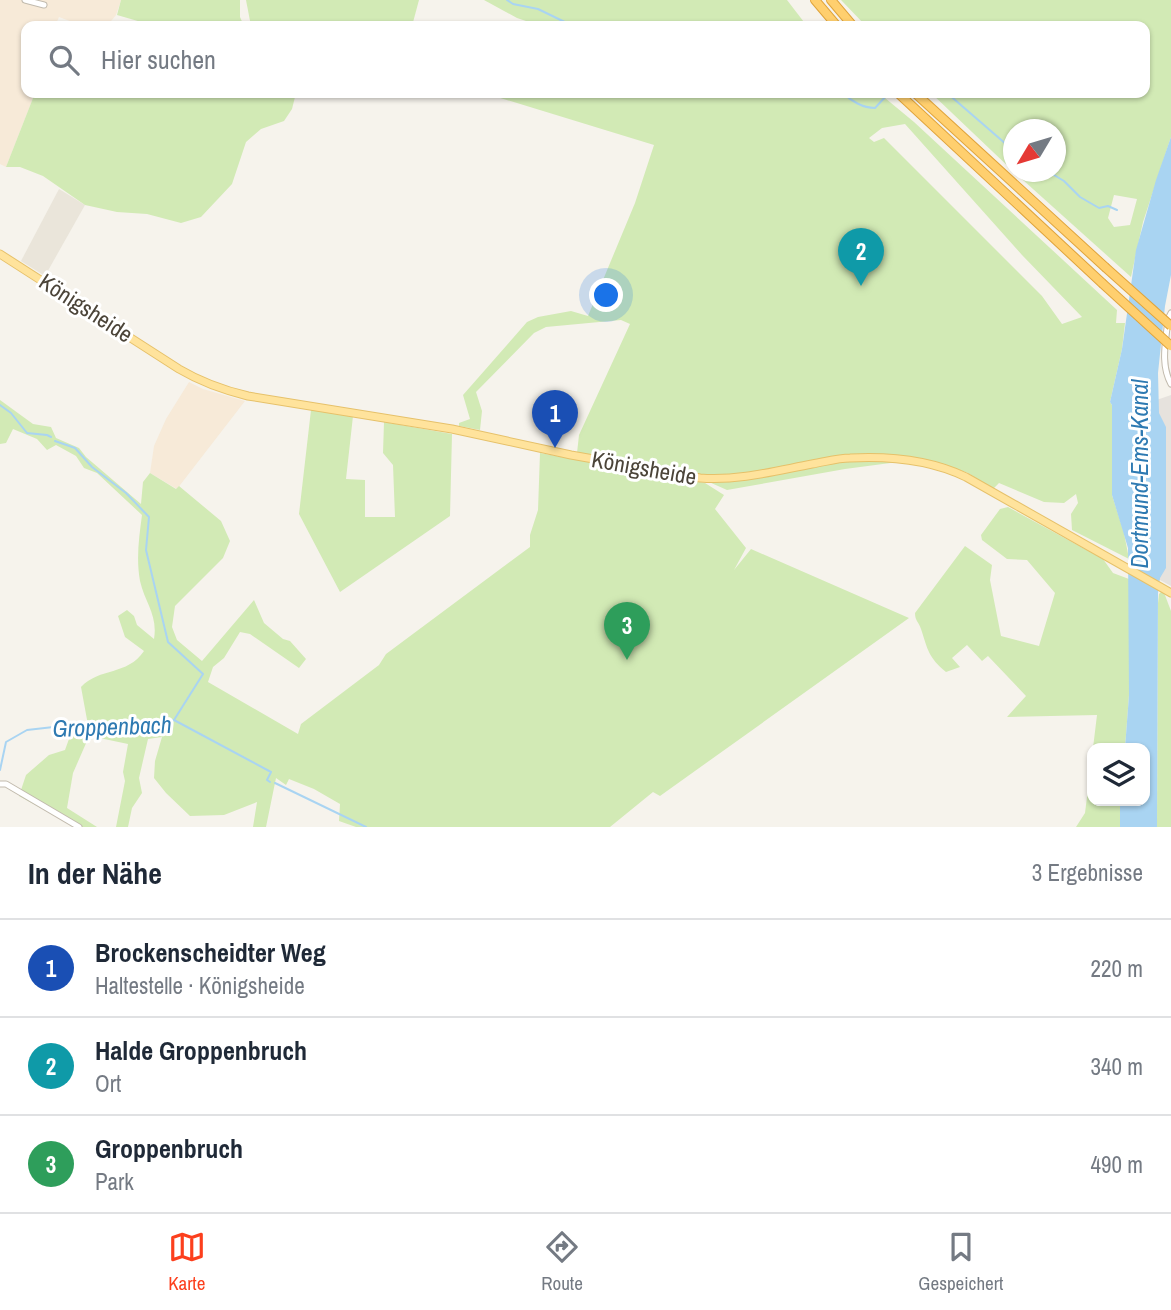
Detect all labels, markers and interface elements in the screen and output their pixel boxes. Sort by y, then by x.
search box [21,21,1150,98]
icon: search [45,41,83,79]
text: Hier suchen [101,42,216,77]
north arrow [1003,119,1066,182]
pin: 2 [838,228,884,286]
street label: Königsheide [33,266,139,349]
your location [589,278,623,312]
water label: Dortmund-Ems-Kanal [1123,379,1155,569]
pin: 1 [532,390,578,448]
street label: Königsheide [589,443,699,492]
pin: 3 [604,602,650,660]
water label: Groppenbach [52,708,172,744]
map controls [1087,743,1150,806]
button: layers [1087,743,1150,806]
text: In der Nähe [28,853,162,893]
text: 3 Ergebnisse [1032,857,1143,888]
text: Brockenscheidter Weg [95,935,326,970]
text: 1 [46,953,56,984]
text: 220 m [1091,953,1143,984]
text: Haltestelle · Königsheide [95,970,305,1001]
text: Halde Groppenbruch [95,1033,307,1068]
text: 2 [46,1051,56,1082]
text: 340 m [1091,1051,1143,1082]
text: Ort [95,1068,121,1099]
text: Groppenbruch [95,1131,243,1166]
text: 3 [46,1149,56,1180]
text: 490 m [1091,1149,1143,1180]
text: Park [95,1166,134,1197]
tab: Karte [168,1228,206,1296]
tab: Route [541,1228,583,1296]
tab: Gespeichert [918,1228,1003,1296]

